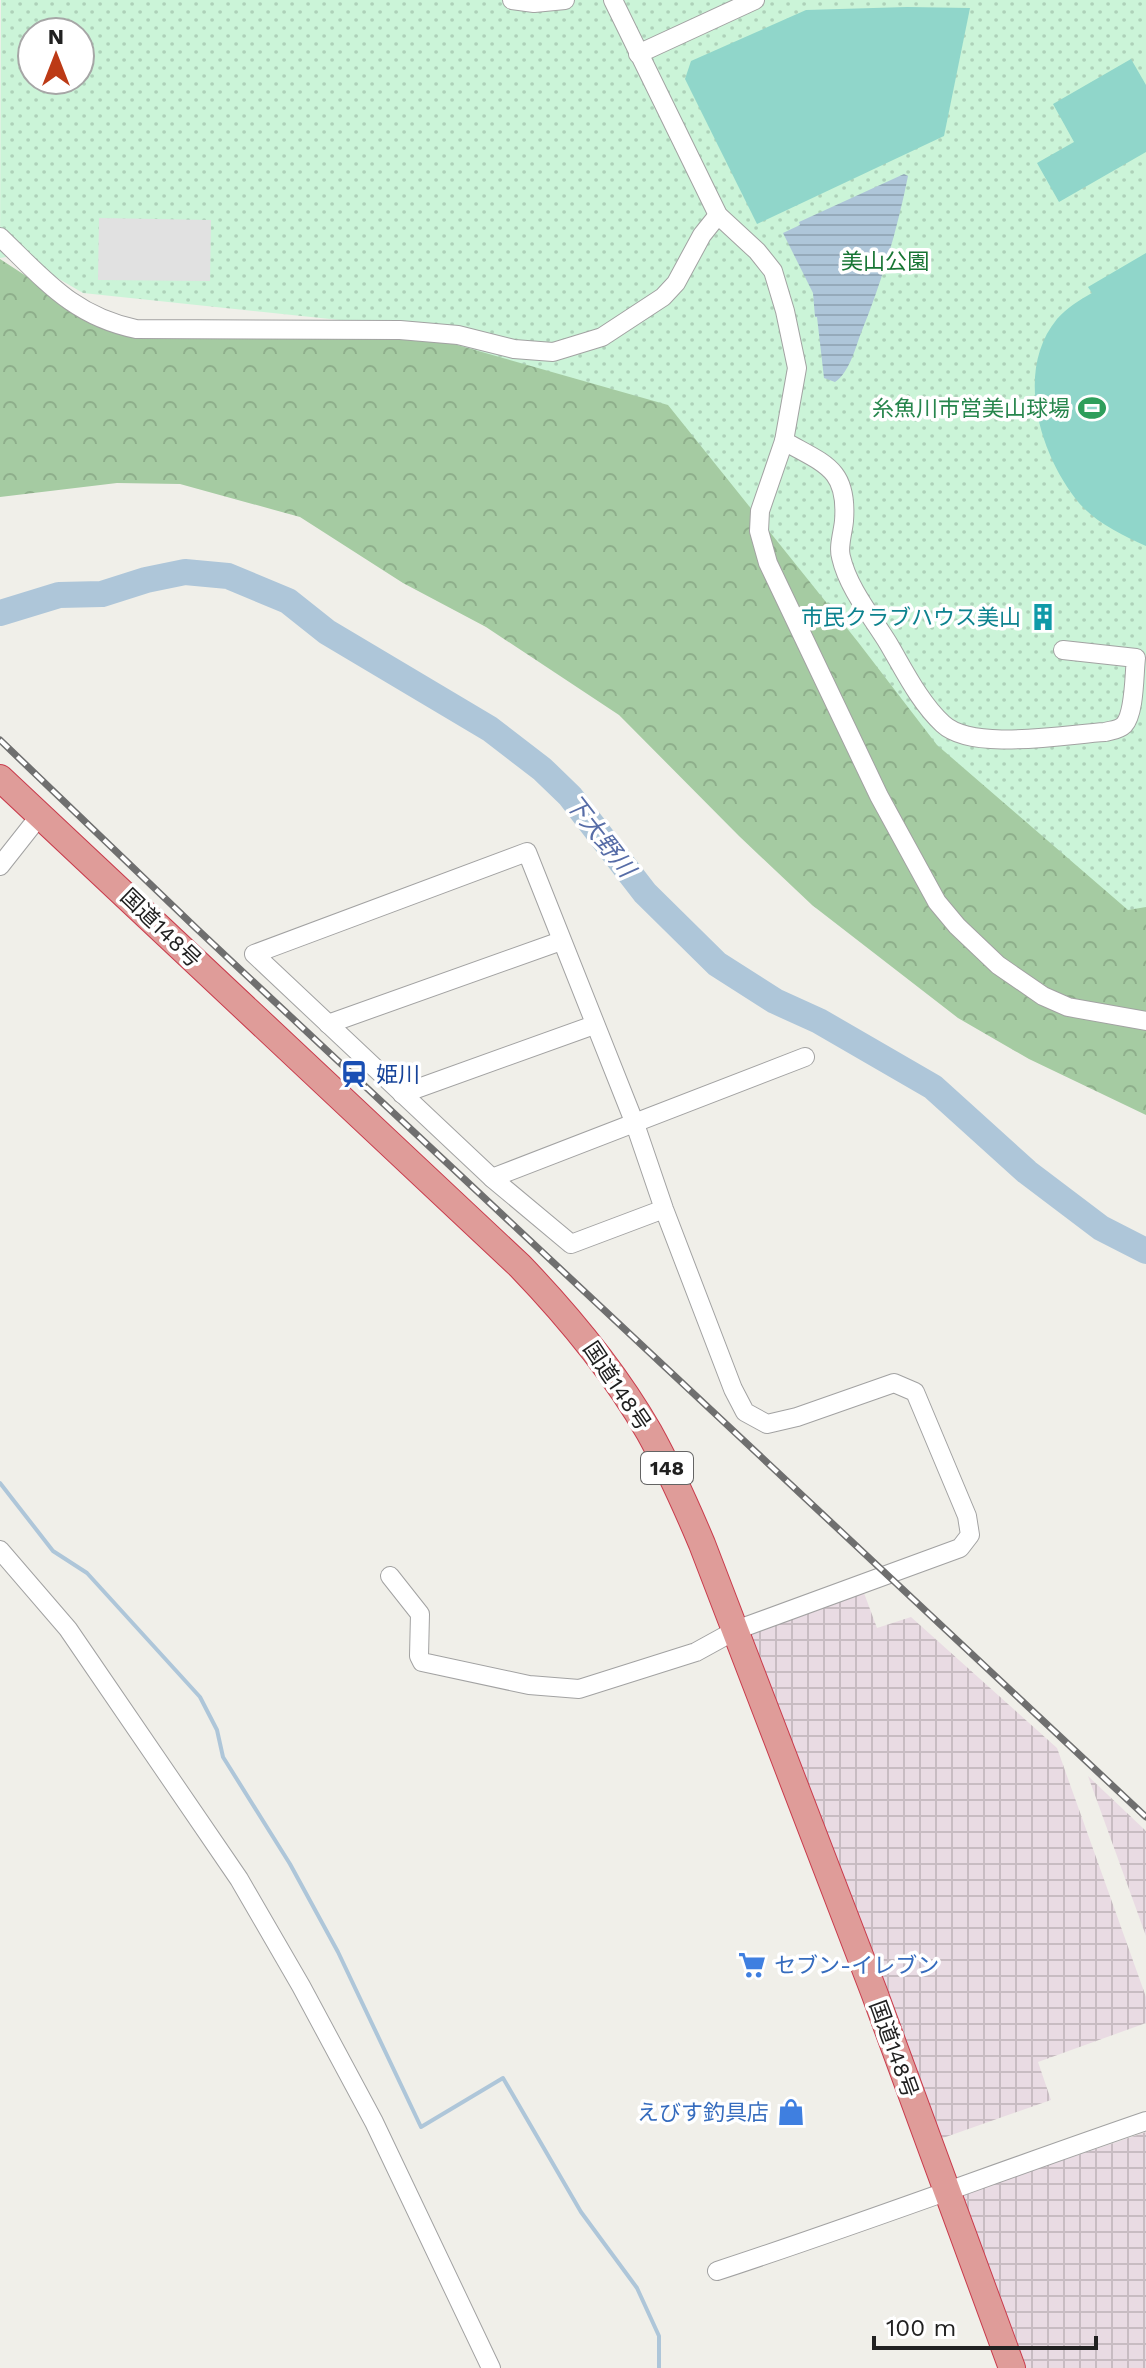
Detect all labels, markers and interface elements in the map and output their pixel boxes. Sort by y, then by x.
north arrow [16,16,96,96]
text: N [48,24,64,49]
park label: 美山公園 [841,249,929,274]
sports icon: 糸魚川市営美山球場 [1077,393,1107,423]
place label: 糸魚川市営美山球場 [872,396,1070,421]
building icon: 市民クラブハウス美山 [1028,602,1058,632]
place label: 市民クラブハウス美山 [801,605,1021,630]
water label: 下大野川 [559,790,642,885]
street label: 国道148号 [116,884,206,972]
station icon: 姫川 [339,1059,369,1089]
place label: 姫川 [376,1062,420,1087]
street label: 国道148号 [578,1337,656,1435]
road number: 148 [641,1452,693,1484]
supermarket icon: セブン-イレブン [737,1950,767,1980]
place label: セブン-イレブン [774,1953,939,1978]
street label: 国道148号 [865,1997,923,2101]
shop icon: えびす釣具店 [776,2097,806,2127]
place label: えびす釣具店 [637,2100,769,2125]
scale bar [874,2300,1096,2350]
text: 100 m [886,2314,956,2342]

